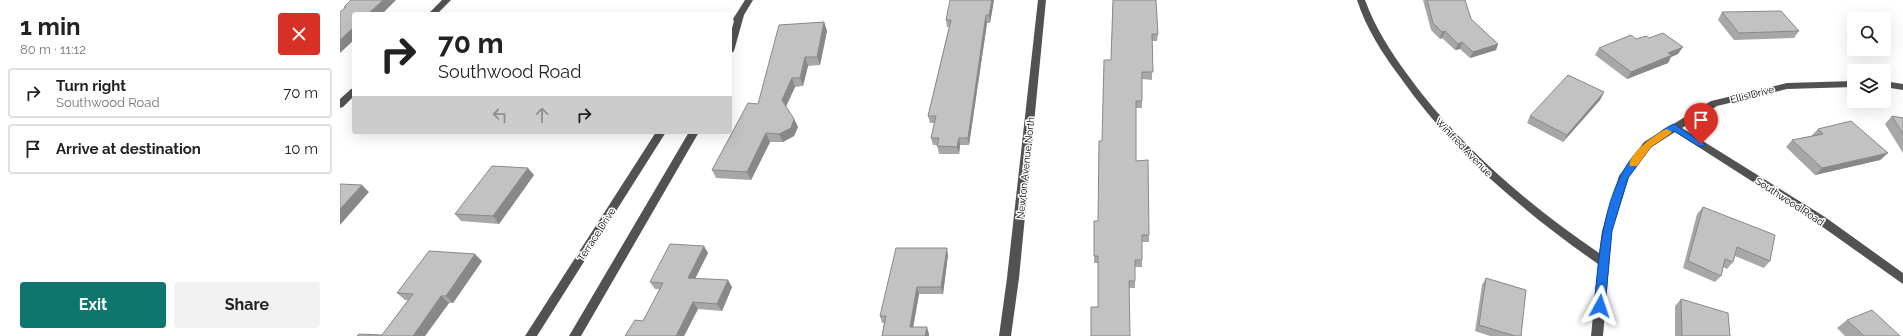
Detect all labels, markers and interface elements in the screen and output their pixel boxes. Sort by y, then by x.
text: 1 min [20,12,81,41]
map controls [1847,12,1891,108]
button: search [1847,12,1891,56]
button: close [278,13,320,55]
text: 70 m [438,27,504,60]
icon: right [372,28,424,80]
text: 80 m · 11:12 [20,42,86,57]
text: Southwood Road [438,61,581,82]
button: layers [1847,64,1891,108]
text: Turn right [56,77,126,95]
icon: right [22,82,44,104]
text: 70 m [283,84,318,102]
street label: Ellis Drive [1729,84,1775,105]
text: Southwood Road [56,95,160,110]
pin [1684,103,1718,144]
icon: left [489,104,511,126]
icon: ahead [531,104,553,126]
icon: right [573,104,595,126]
icon: arrive [1690,109,1712,131]
street label: Newton Avenue North [1015,116,1036,220]
street label: Winifred Avenue [1433,116,1494,179]
icon: arrive [22,138,44,160]
text: Arrive at destination [56,140,201,158]
text: 10 m [285,140,318,158]
street label: Southwood Road [1753,175,1826,228]
street label: Terrace Drive [575,206,618,263]
button: Exit [20,282,166,328]
button: Share [174,282,320,328]
position arrow [1579,285,1621,327]

